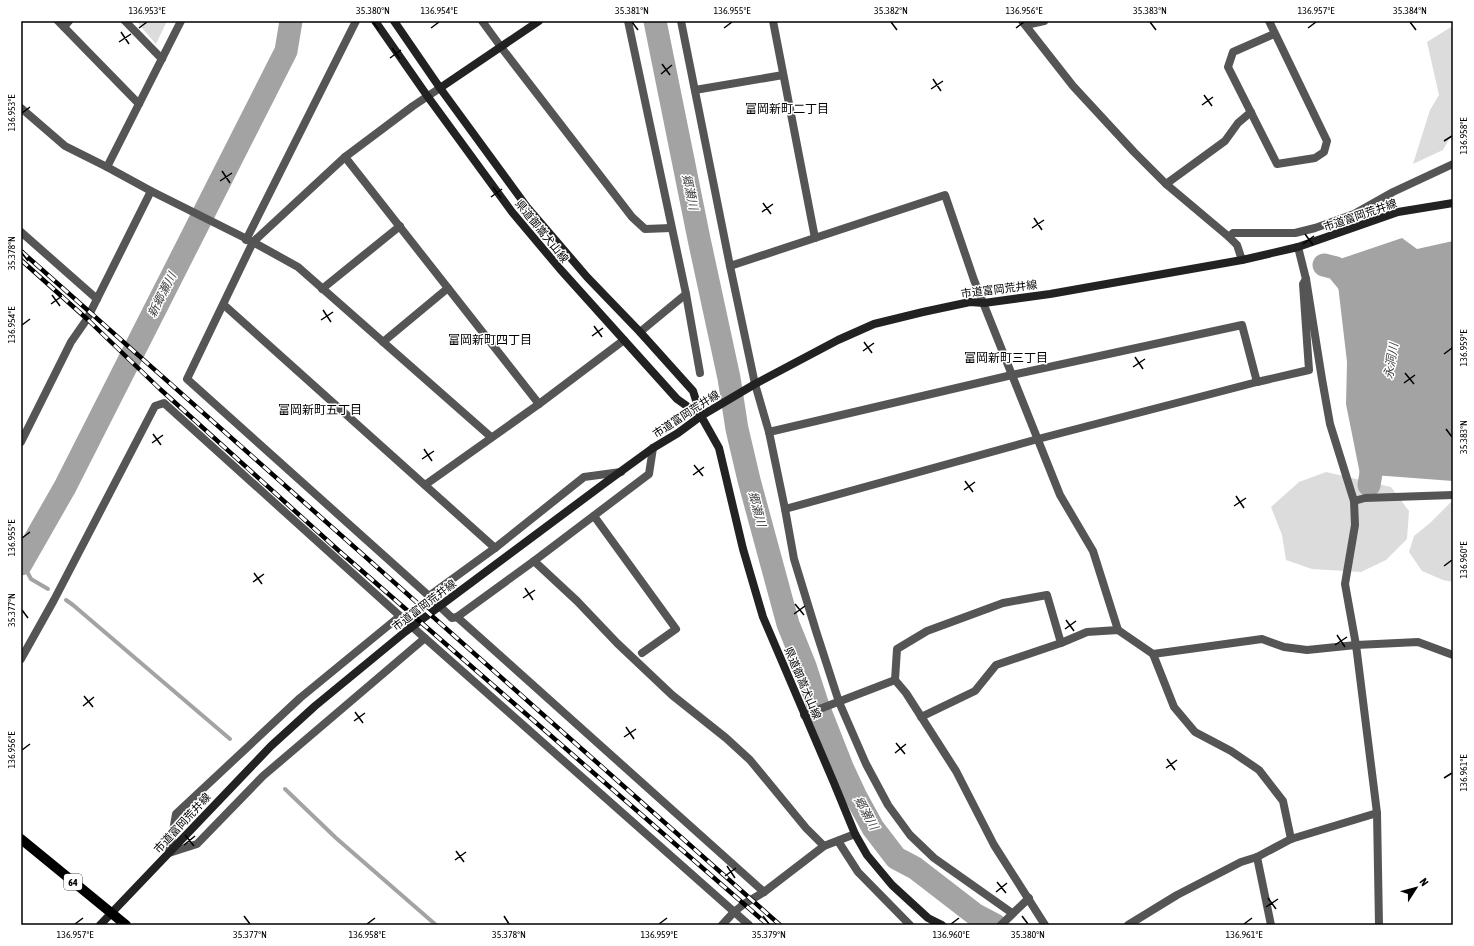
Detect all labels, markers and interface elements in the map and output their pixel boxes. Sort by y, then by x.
text: 136.953°E [129,5,166,16]
text: 35.380°N [356,5,390,16]
text: 136.954°E [421,5,458,16]
text: 35.381°N [615,5,649,16]
text: 136.955°E [714,5,751,16]
text: 35.382°N [874,5,908,16]
text: 136.956°E [1006,5,1043,16]
text: 35.383°N [1133,5,1167,16]
text: 136.957°E [1298,5,1335,16]
text: 35.384°N [1393,5,1427,16]
text: 136.953°E [6,94,17,132]
district label: 富岡新町二丁目 [745,102,829,116]
text: 136.958°E [1458,117,1469,155]
water label: 郷瀬川 [679,173,701,213]
street label: 県道御嵩犬山線 [513,197,571,265]
street label: 市道富岡荒井線 [1322,197,1398,233]
text: 35.378°N [6,236,17,270]
water label: 新郷瀬川 [145,269,180,320]
street label: 市道富岡荒井線 [960,278,1038,300]
text: 136.954°E [6,306,17,344]
text: 136.959°E [1458,329,1469,367]
district label: 富岡新町四丁目 [448,333,532,347]
water label: 永洞川 [1381,340,1401,380]
district label: 富岡新町三丁目 [964,351,1048,365]
street label: 市道富岡荒井線 [650,388,722,440]
district label: 富岡新町五丁目 [278,403,362,417]
text: 35.383°N [1458,420,1469,454]
water label: 郷瀬川 [746,490,769,530]
text: 136.955°E [6,519,17,557]
text: 136.960°E [1458,541,1469,579]
street label: 市道富岡荒井線 [390,577,458,633]
text: 35.377°N [6,593,17,627]
street label: 県道御嵩犬山線 [782,645,824,721]
text: 136.956°E [6,731,17,769]
text: 136.961°E [1458,754,1469,792]
street label: 市道富岡荒井線 [151,791,213,855]
water label: 郷瀬川 [851,794,882,834]
north arrow [1396,868,1436,908]
road number: 64 [64,874,82,890]
text: N [1417,876,1431,888]
text: 136.957°E [57,929,94,940]
text: 35.377°N [233,929,267,940]
text: 136.958°E [349,929,386,940]
text: 35.378°N [492,929,526,940]
text: 136.959°E [641,929,678,940]
text: 35.379°N [752,929,786,940]
text: 136.960°E [933,929,970,940]
text: 35.380°N [1011,929,1045,940]
text: 136.961°E [1226,929,1263,940]

